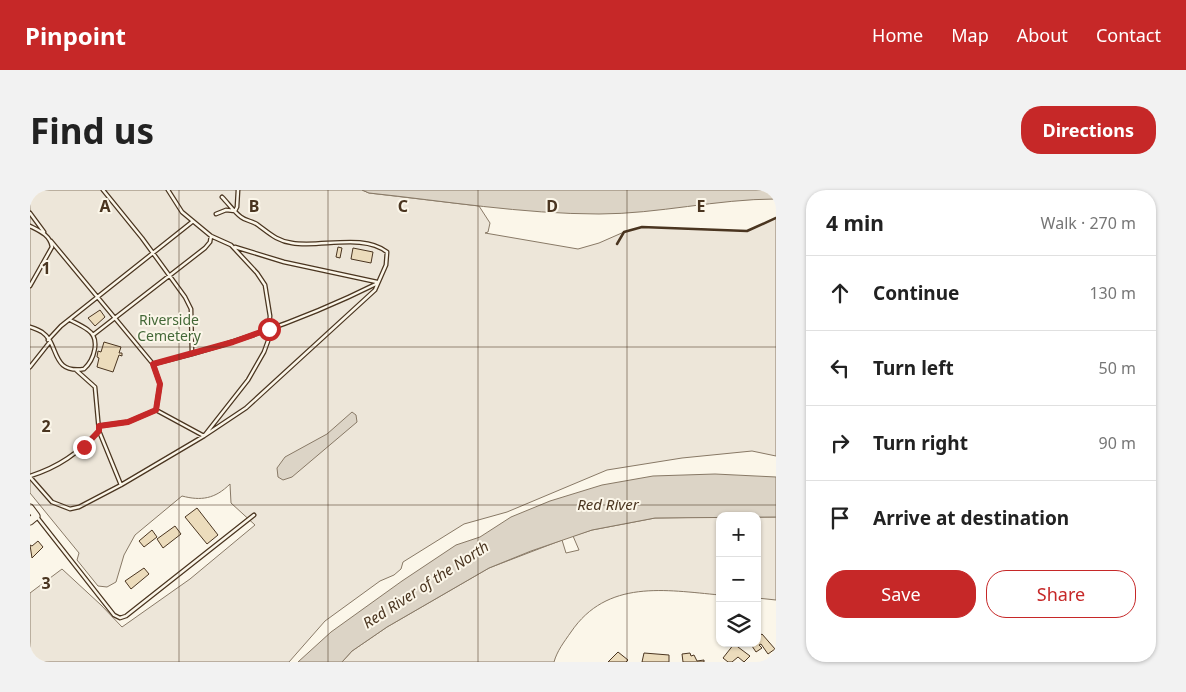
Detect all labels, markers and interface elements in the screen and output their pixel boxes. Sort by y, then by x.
text: Pinpoint [25,19,126,52]
text: Home [872,23,923,47]
text: Map [951,23,989,47]
text: About [1017,23,1068,47]
text: Contact [1096,23,1161,47]
button: Directions [1021,106,1156,154]
text: Find us [30,107,154,154]
text: A [99,195,111,217]
text: B [249,195,259,217]
text: C [398,195,408,217]
text: D [546,195,558,217]
text: E [697,195,706,217]
text: 4 min [826,209,884,237]
text: Walk · 270 m [1041,212,1136,234]
text: 1 [41,257,51,279]
icon: ahead [826,279,854,307]
text: Continue [873,280,959,306]
text: 130 m [1089,282,1136,304]
park label: Riverside Cemetery [137,310,202,345]
route start [258,318,281,341]
icon: left [826,354,854,382]
text: Turn left [873,355,954,381]
text: 50 m [1099,357,1136,379]
text: 2 [41,415,51,437]
icon: right [826,429,854,457]
text: Turn right [873,430,968,456]
text: 90 m [1099,432,1136,454]
route end [73,436,96,459]
water label: Red River [577,494,640,514]
icon: arrive [826,504,854,532]
text: Arrive at destination [873,505,1069,531]
map controls [716,512,761,647]
button: + [716,512,761,557]
water label: Red River of the North [359,536,492,632]
button: − [716,557,761,602]
button: Save [826,570,976,618]
button: Share [986,570,1136,618]
text: 3 [41,572,51,594]
button: layers [716,602,761,647]

